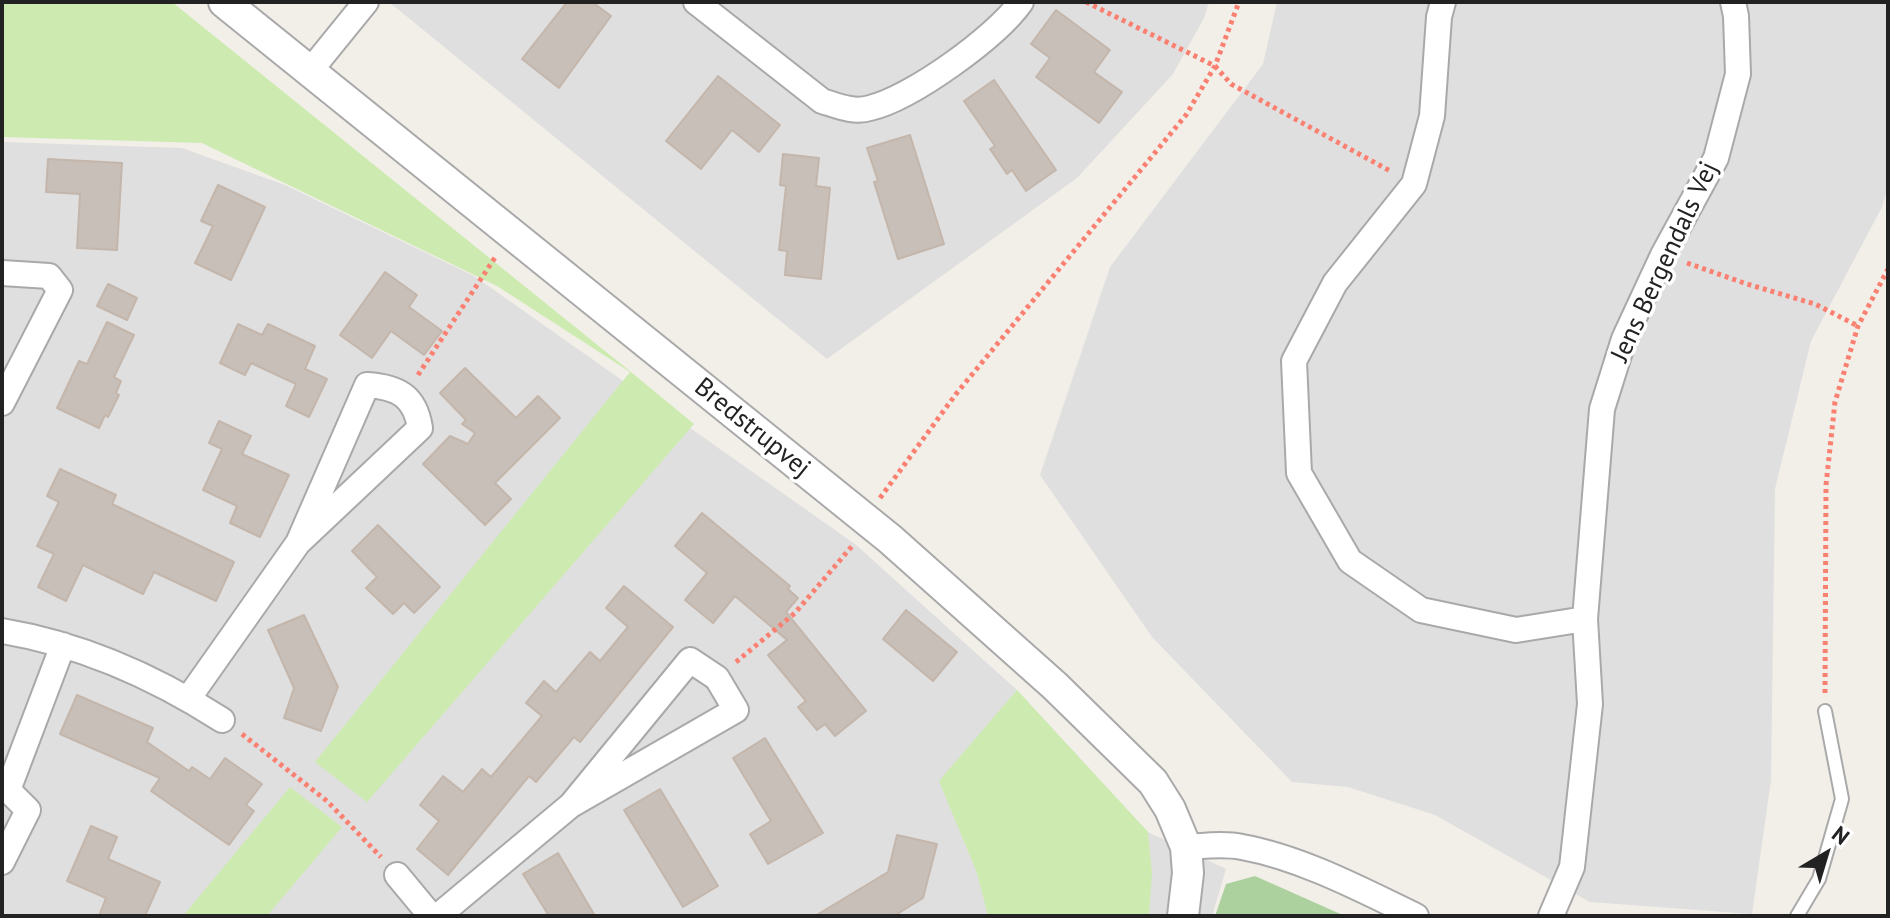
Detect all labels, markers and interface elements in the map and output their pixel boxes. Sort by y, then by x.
street label: Jens Bergendals Vej [1605,157,1725,367]
street label: Bredstrupvej [688,372,816,484]
north arrow [1786,814,1866,894]
text: N [1826,820,1855,851]

